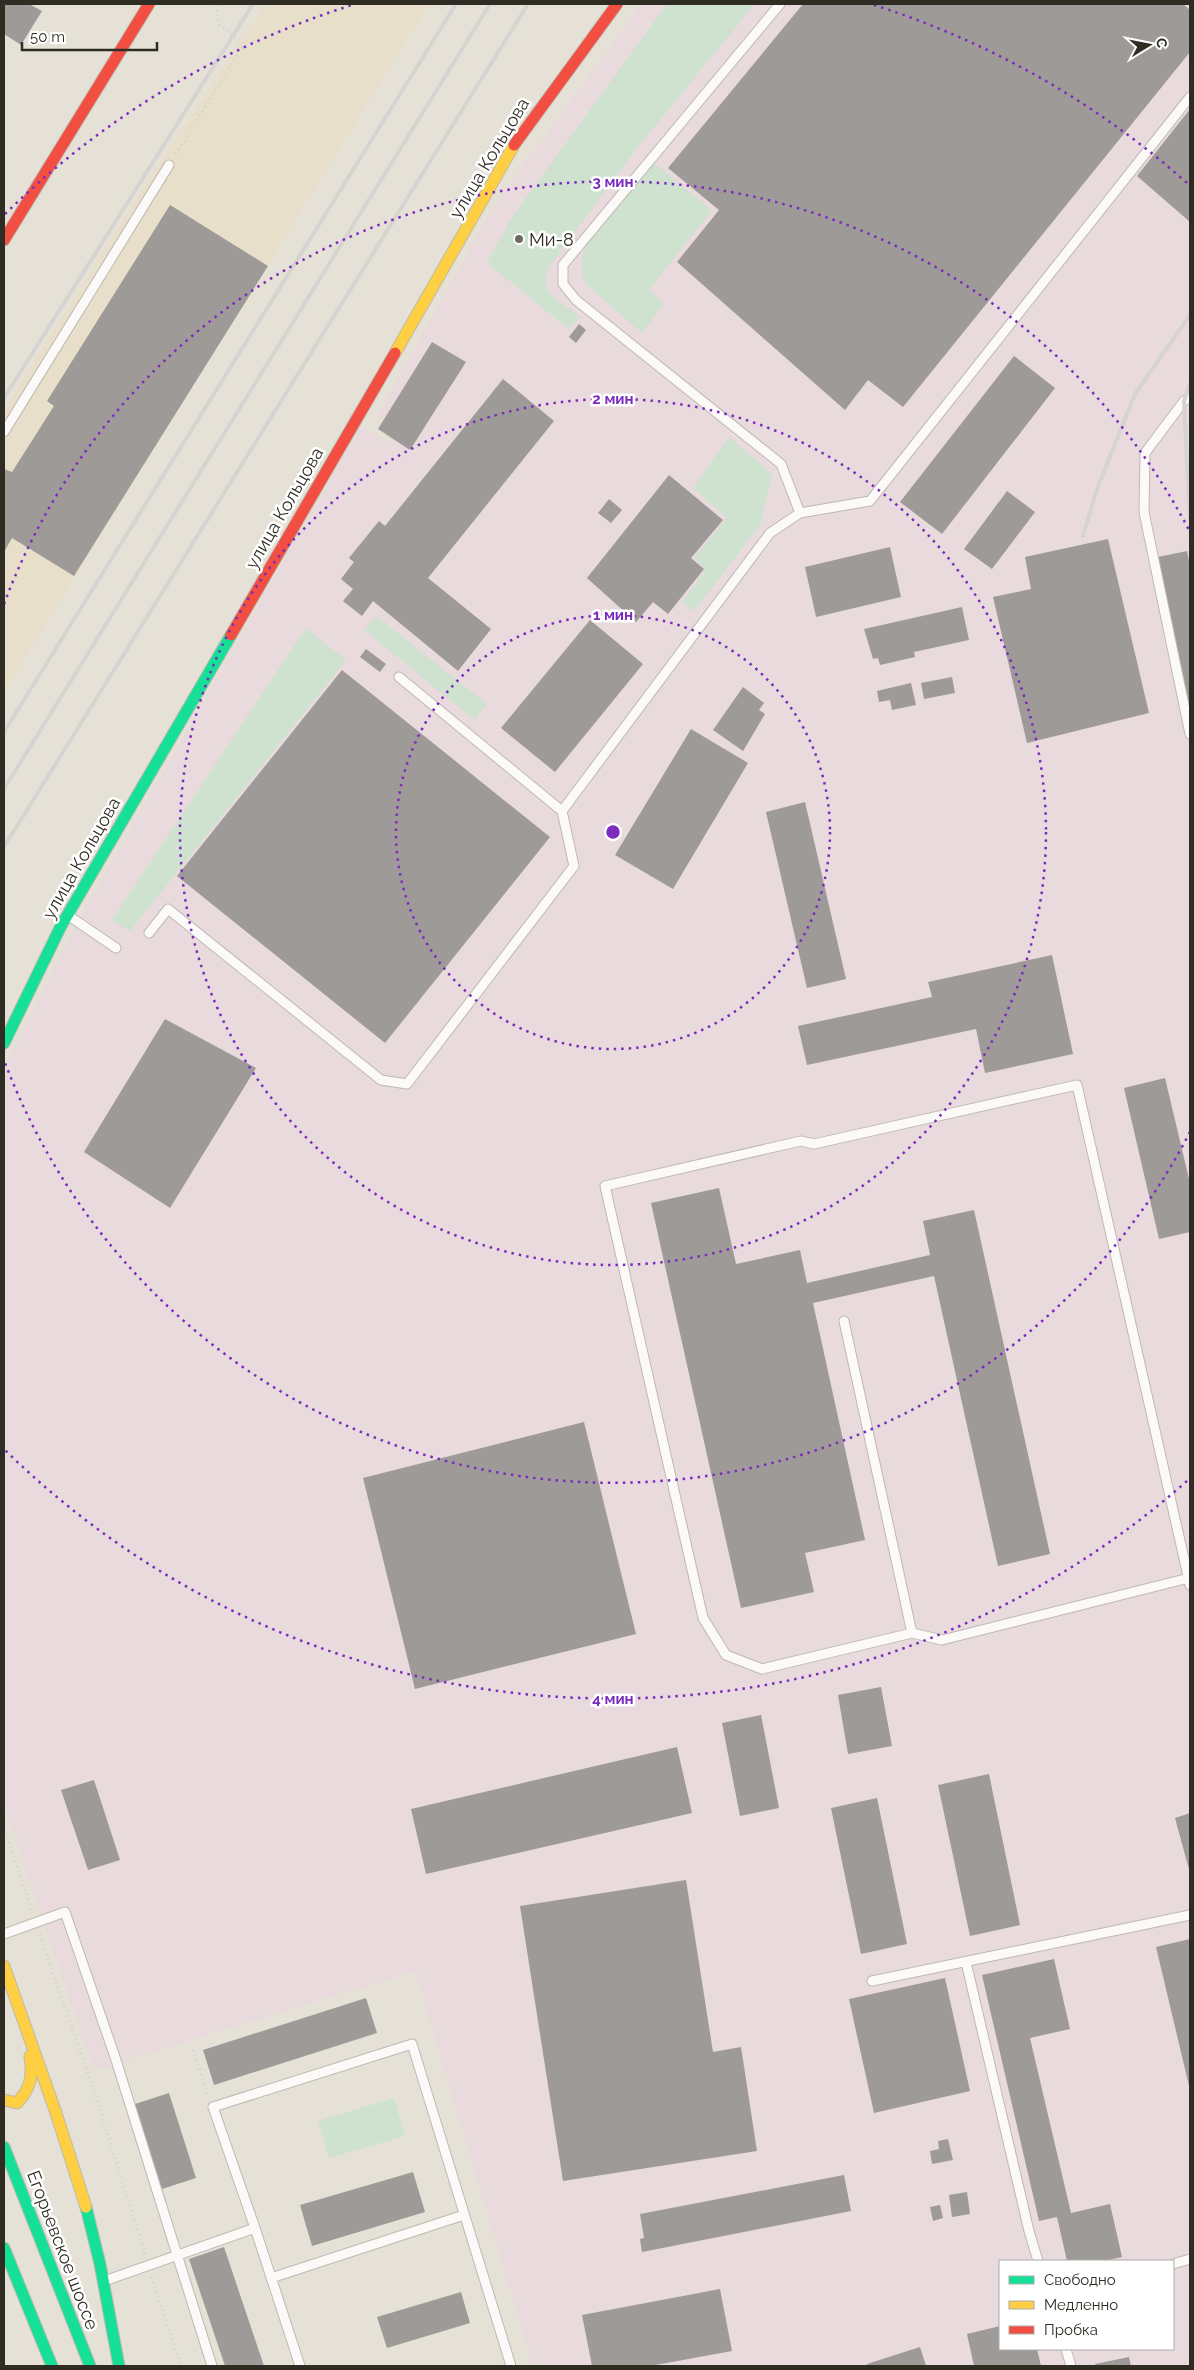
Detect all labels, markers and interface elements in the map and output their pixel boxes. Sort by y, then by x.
scale bar [22,20,158,52]
north arrow [1124,20,1174,70]
text: 50 m [30,28,65,46]
text: С [1153,37,1171,49]
street label: улица Кольцова [445,94,533,222]
text: 3 мин [592,173,634,191]
place label: Ми-8 [529,229,574,250]
marker: Ми-8 [513,233,525,245]
text: 2 мин [592,390,634,408]
street label: улица Кольцова [241,444,327,572]
text: 1 мин [593,606,633,624]
street label: улица Кольцова [38,794,124,922]
centre of rings [604,823,622,841]
text: 4 мин [592,1690,634,1708]
street label: Егорьевское шоссе [23,2167,103,2333]
legend [999,2260,1174,2350]
text: Свободно [1044,2271,1116,2289]
text: Медленно [1044,2296,1118,2314]
text: Пробка [1044,2321,1098,2339]

